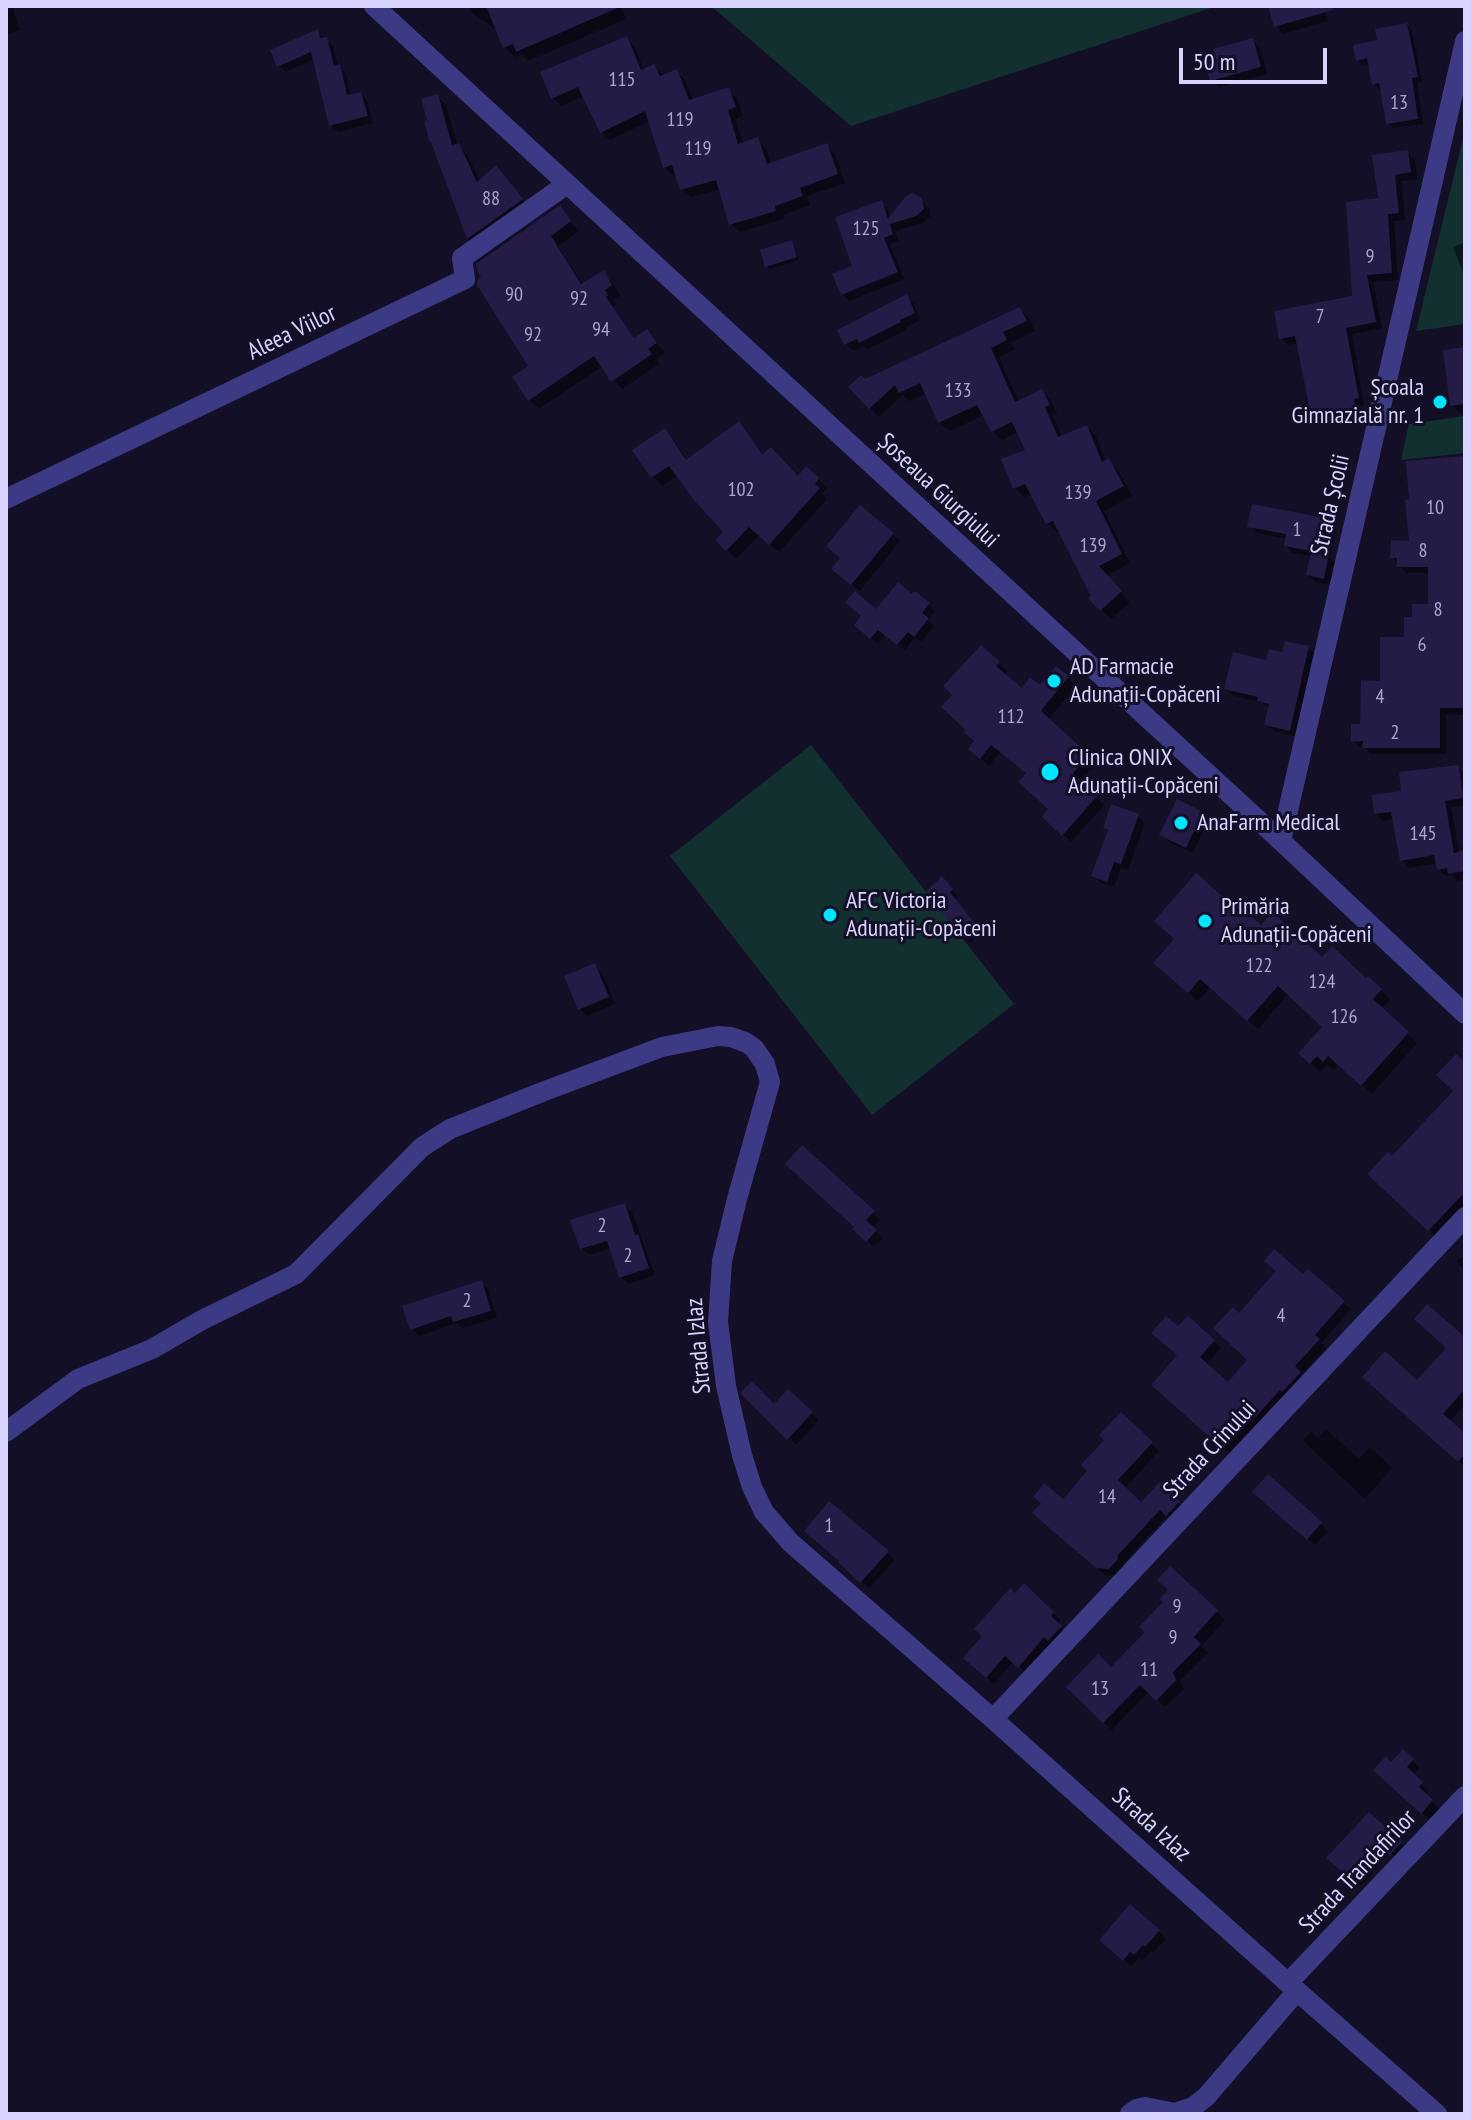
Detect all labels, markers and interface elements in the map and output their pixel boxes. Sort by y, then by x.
scale bar [1183,32,1331,82]
text: 50 m [1193,46,1235,77]
house number: 115 [609,68,635,92]
house number: 13 [1390,91,1408,115]
house number: 119 [667,108,693,132]
house number: 119 [685,137,711,161]
house number: 88 [482,187,500,211]
house number: 125 [853,217,879,241]
house number: 9 [1366,245,1374,269]
house number: 90 [505,283,523,307]
house number: 92 [570,287,588,311]
street label: Aleea Viilor [243,299,341,367]
house number: 7 [1316,305,1324,329]
house number: 94 [592,318,610,342]
house number: 92 [524,323,542,347]
place label: Școala Gimnazială nr. 1 [1291,374,1424,430]
house number: 133 [945,379,971,403]
marker: Școala Gimnazială nr. 1 [1431,393,1449,411]
street label: Șoseaua Giurgiului [872,428,1004,554]
street label: Strada Școlii [1305,452,1357,558]
house number: 102 [728,478,754,502]
house number: 139 [1065,481,1091,505]
house number: 10 [1426,496,1444,520]
house number: 1 [1293,518,1301,542]
house number: 139 [1080,534,1106,558]
house number: 8 [1419,539,1427,563]
house number: 8 [1434,598,1442,622]
house number: 6 [1418,633,1426,657]
place label: AD Farmacie Adunații-Copăceni [1070,653,1221,709]
marker: AD Farmacie Adunații-Copăceni [1045,672,1063,690]
house number: 4 [1376,685,1384,709]
house number: 112 [998,705,1024,729]
house number: 2 [1391,721,1399,745]
place label: Clinica ONIX Adunații-Copăceni [1068,744,1219,800]
marker: Clinica ONIX Adunații-Copăceni [1039,761,1061,783]
place label: AnaFarm Medical [1197,809,1340,837]
marker: AnaFarm Medical [1172,814,1190,832]
house number: 145 [1410,822,1436,846]
place label: AFC Victoria Adunații-Copăceni [846,887,997,943]
place label: Primăria Adunații-Copăceni [1221,893,1372,949]
marker: AFC Victoria Adunații-Copăceni [821,906,839,924]
marker: Primăria Adunații-Copăceni [1196,912,1214,930]
house number: 122 [1246,954,1272,978]
house number: 124 [1309,970,1335,994]
house number: 126 [1331,1005,1357,1029]
house number: 2 [598,1214,606,1238]
house number: 2 [624,1244,632,1268]
house number: 2 [463,1289,471,1313]
street label: Strada Izlaz [680,1297,718,1395]
house number: 4 [1277,1304,1285,1328]
street label: Strada Crinului [1158,1395,1262,1505]
house number: 14 [1098,1485,1116,1509]
house number: 1 [825,1514,833,1538]
house number: 9 [1173,1595,1181,1619]
house number: 9 [1169,1626,1177,1650]
house number: 11 [1140,1658,1158,1682]
house number: 13 [1091,1677,1109,1701]
street label: Strada Izlaz [1106,1782,1196,1868]
street label: Strada Trandafirilor [1293,1804,1423,1940]

